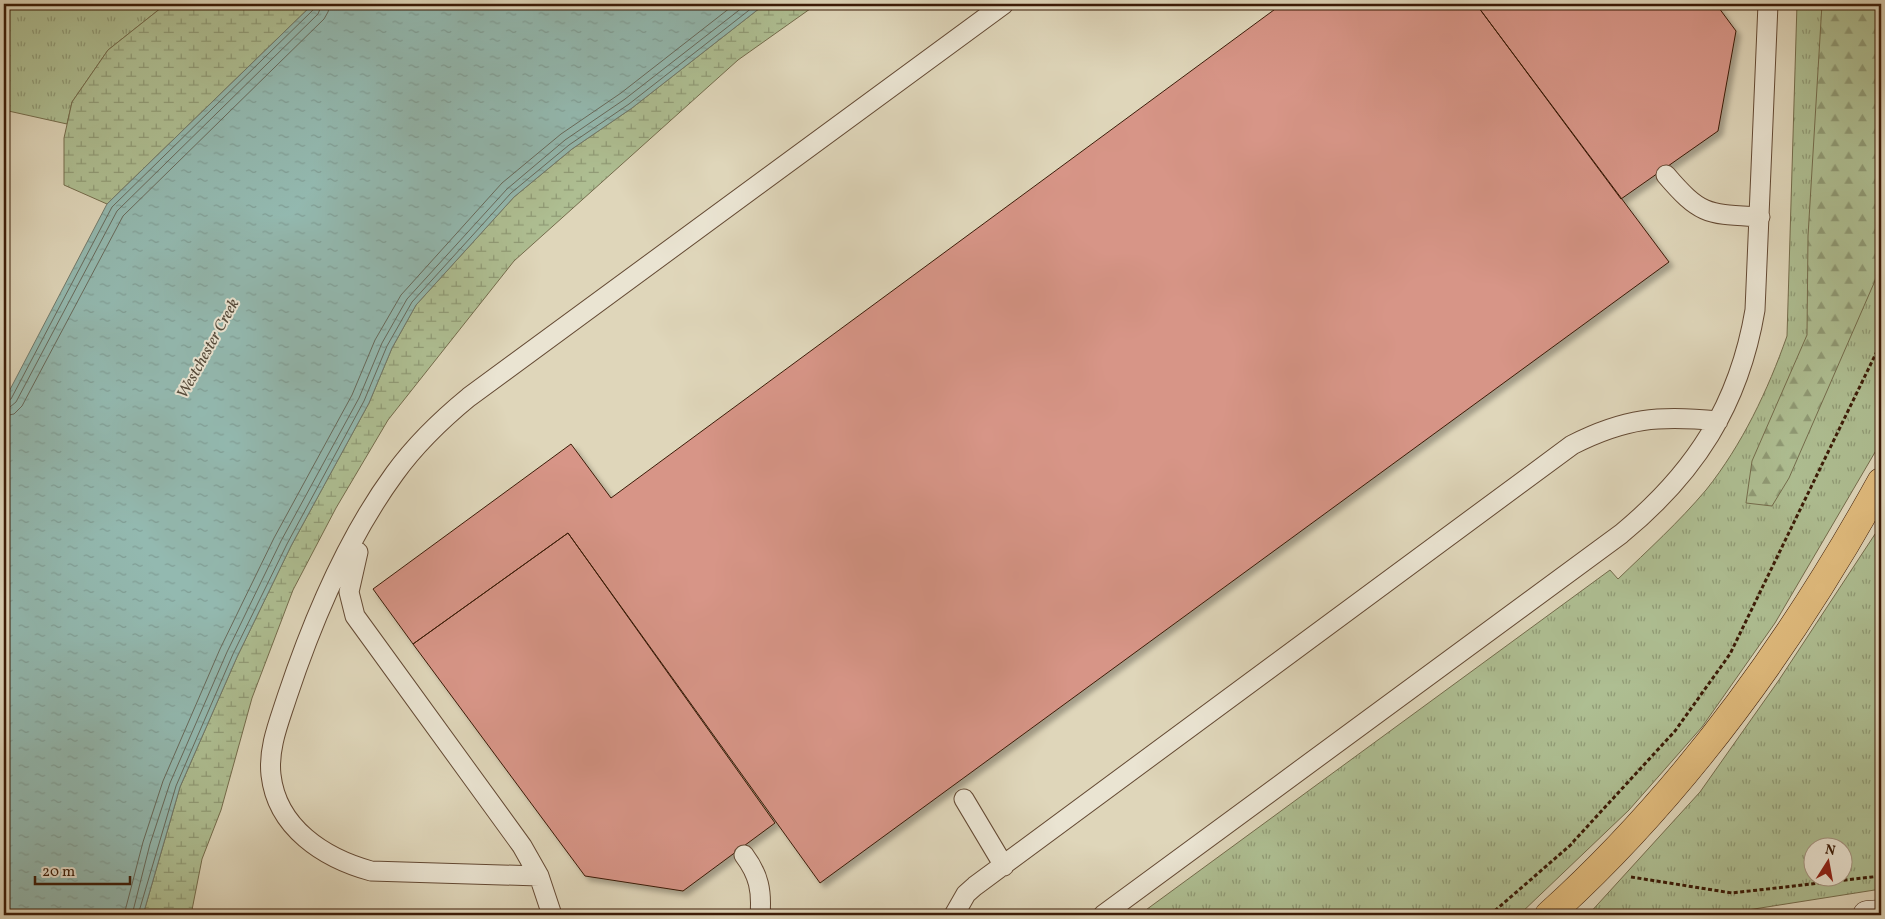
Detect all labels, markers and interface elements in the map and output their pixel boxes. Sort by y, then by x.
water label: Westchester Creek [172,294,246,403]
north arrow [1802,836,1852,886]
text: N [1823,840,1837,861]
scale bar [35,854,130,886]
text: 20 m [42,862,75,883]

